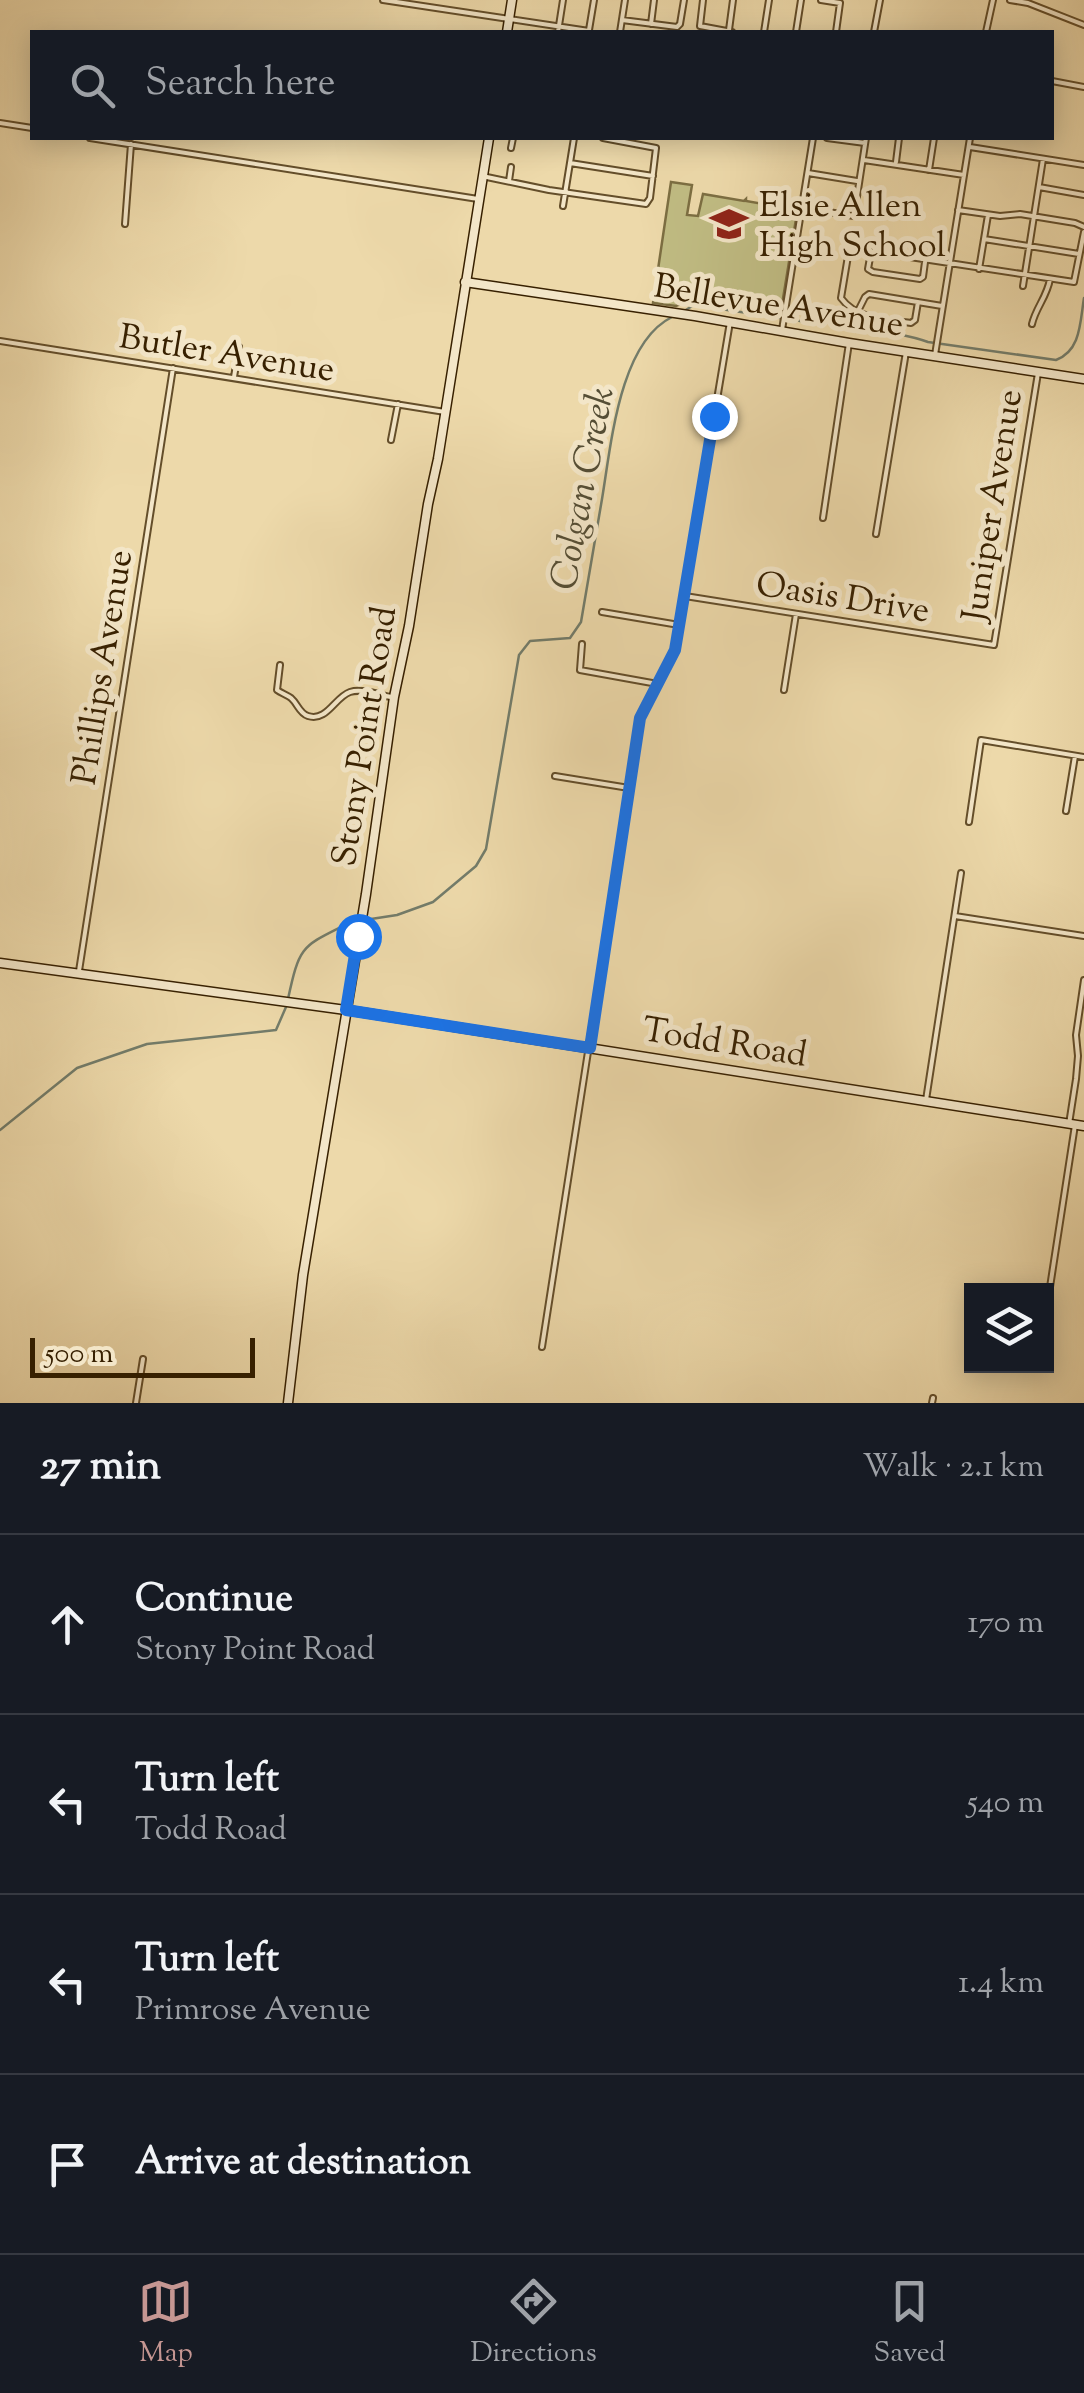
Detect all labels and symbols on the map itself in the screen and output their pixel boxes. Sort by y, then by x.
place label: Elsie Allen High School [759,182,946,273]
school or university icon: Elsie Allen High School [708,203,750,245]
street label: Bellevue Avenue [650,263,907,352]
street label: Butler Avenue [115,313,338,398]
water label: Colgan Creek [539,383,631,595]
street label: Juniper Avenue [951,386,1038,627]
route end [692,394,738,440]
street label: Phillips Avenue [61,546,148,789]
street label: Oasis Drive [752,561,933,638]
street label: Stony Point Road [321,603,412,870]
route start [336,914,382,960]
street label: Todd Road [638,1006,811,1083]
scale bar [30,1333,255,1378]

